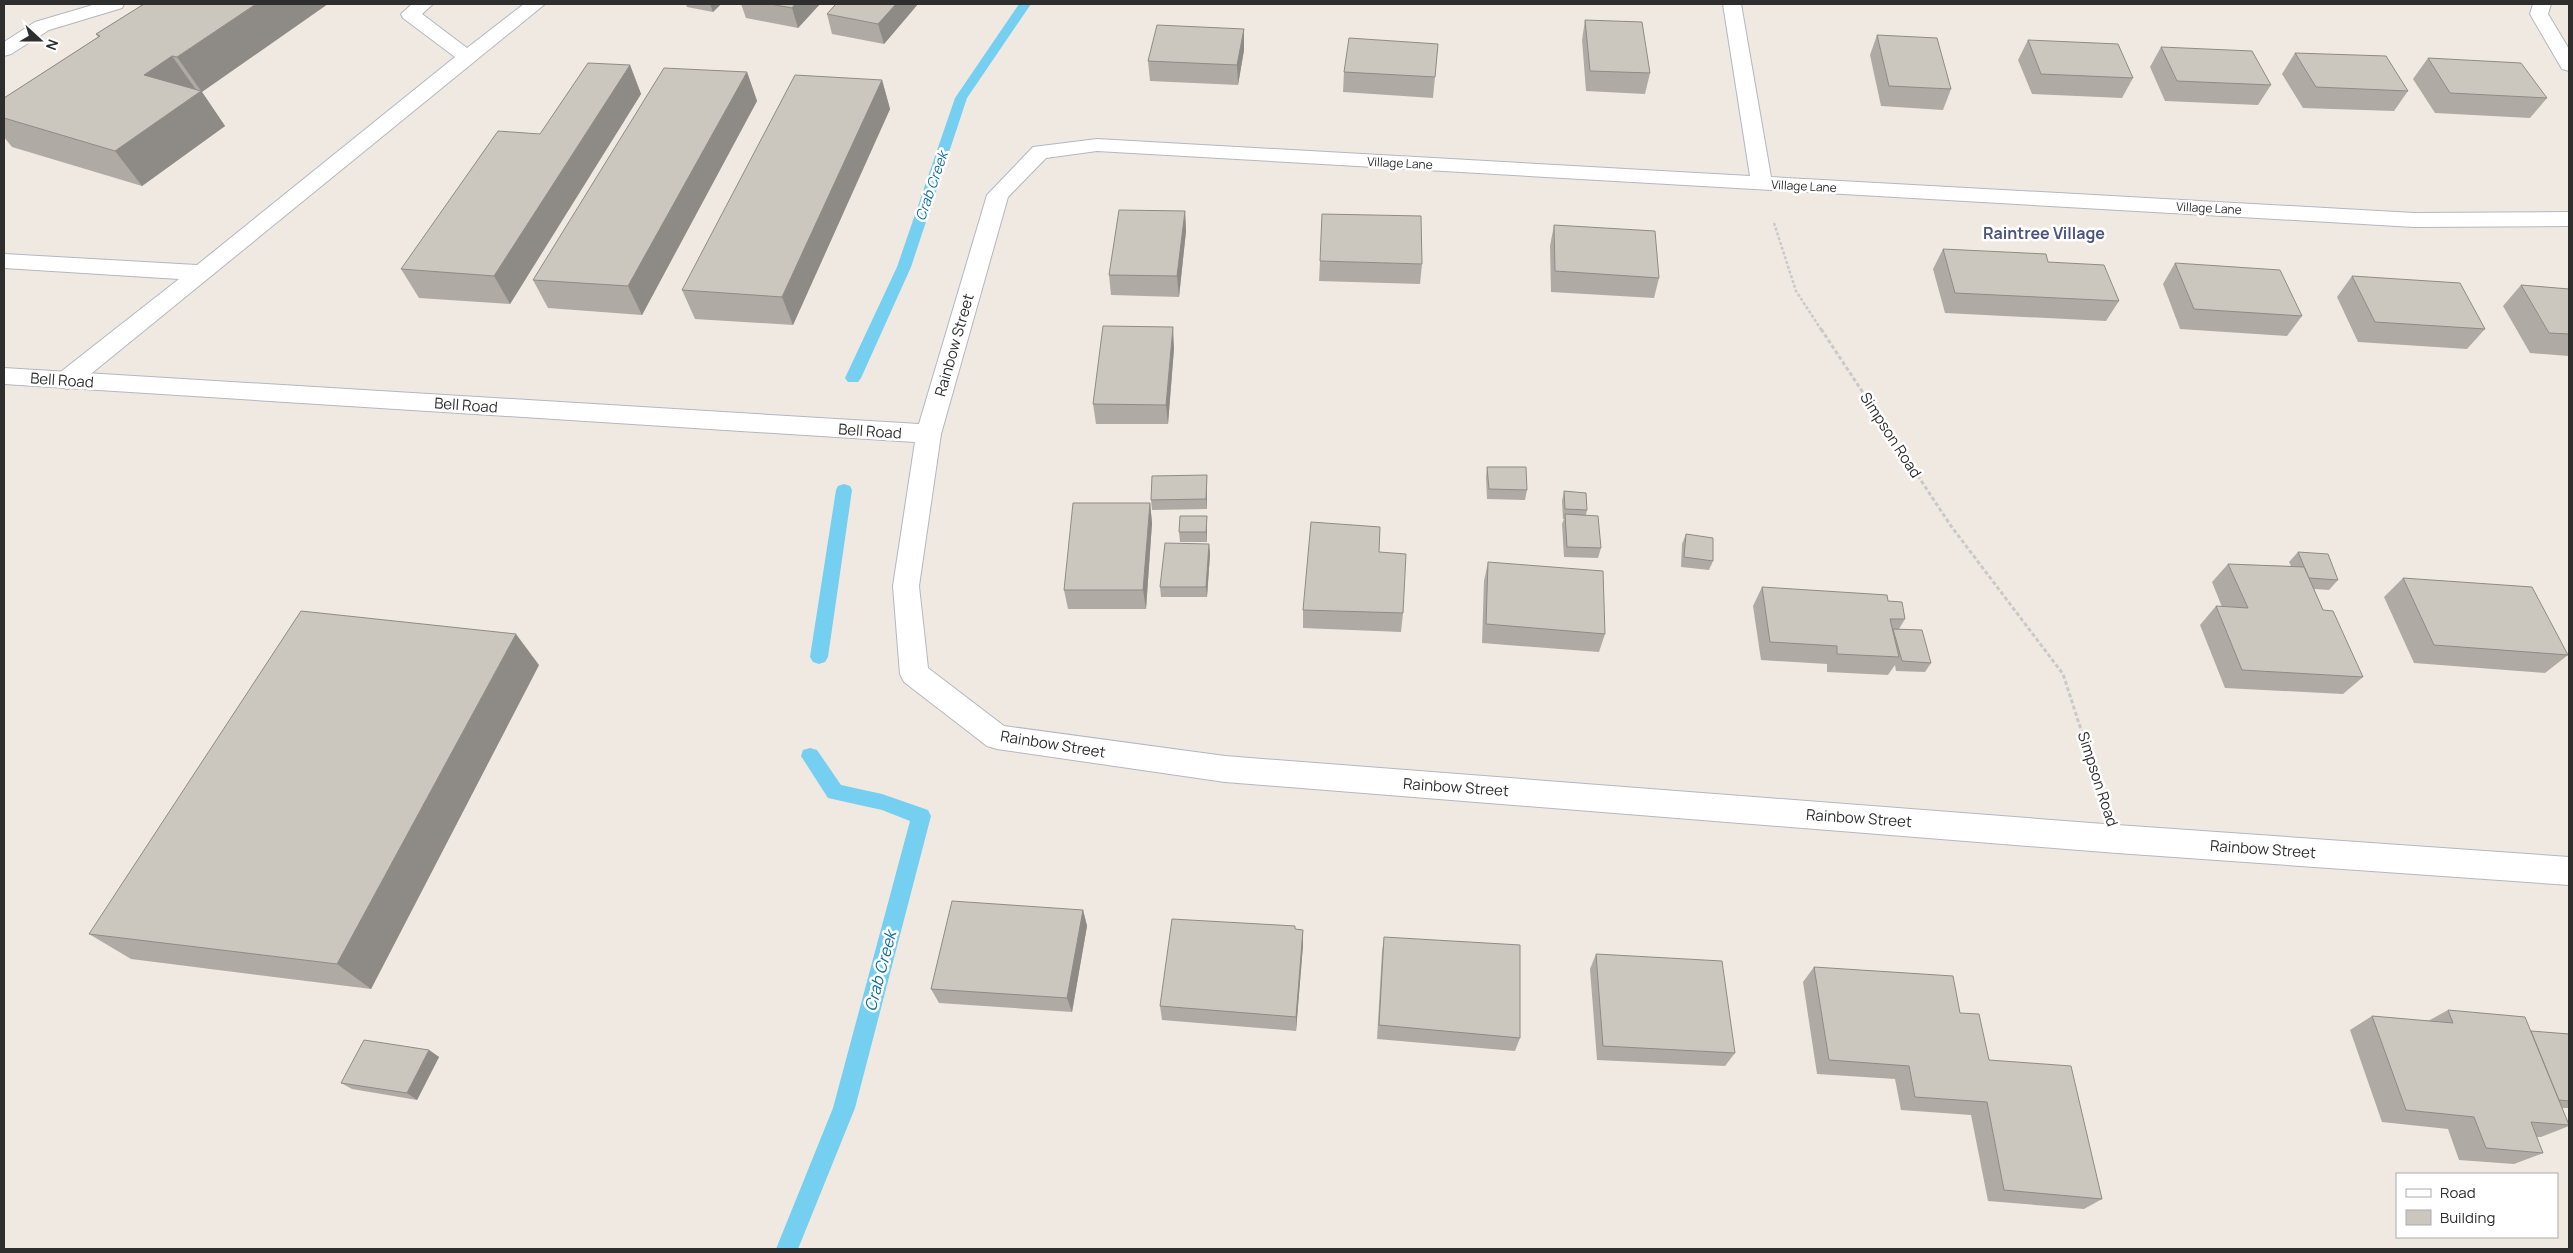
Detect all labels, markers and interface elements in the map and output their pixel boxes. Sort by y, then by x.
north arrow [15,15,65,65]
text: N [42,37,63,53]
water label: Crab Creek [910,147,952,223]
street label: Village Lane [1367,153,1433,173]
street label: Village Lane [1771,176,1837,196]
street label: Village Lane [2176,198,2242,218]
district label: Raintree Village [1983,222,2105,244]
street label: Rainbow Street [929,291,979,399]
street label: Bell Road [30,367,94,393]
street label: Simpson Road [1855,388,1927,482]
street label: Bell Road [434,392,498,418]
street label: Bell Road [838,418,902,444]
street label: Rainbow Street [999,725,1107,763]
street label: Simpson Road [2073,729,2123,829]
street label: Rainbow Street [1402,773,1510,801]
street label: Rainbow Street [1805,804,1913,832]
street label: Rainbow Street [2209,835,2317,863]
water label: Crab Creek [859,926,902,1014]
legend [2396,1173,2558,1238]
text: Road [2440,1182,2476,1203]
text: Building [2440,1207,2495,1228]

